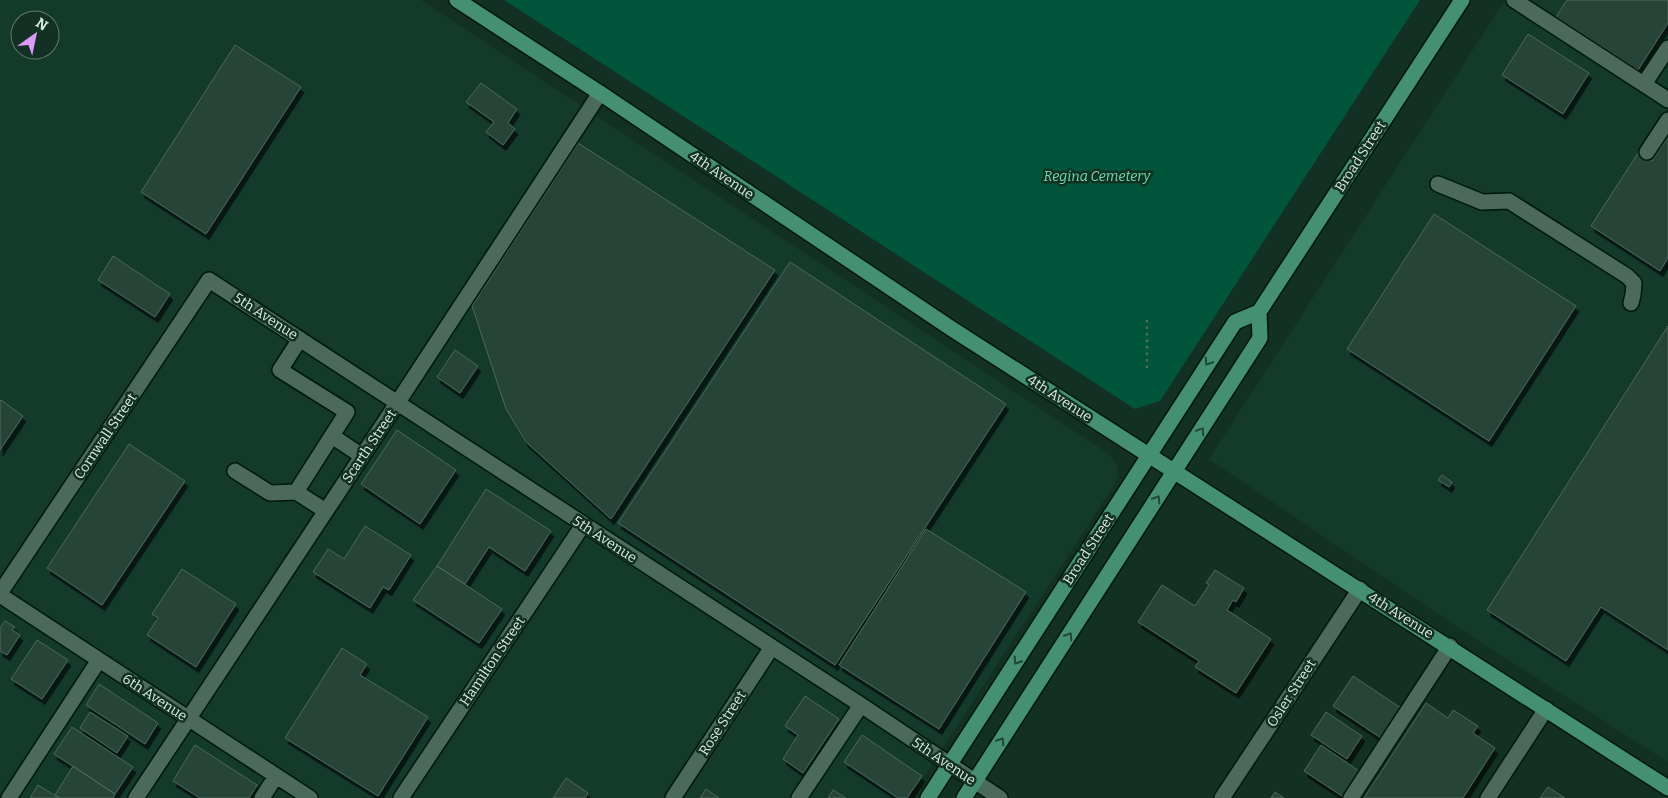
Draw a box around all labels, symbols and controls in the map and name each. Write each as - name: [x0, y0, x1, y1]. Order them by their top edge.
- north arrow: [10, 10, 60, 60]
- text: N: [33, 14, 51, 35]
- street label: Broad Street: [1331, 118, 1390, 195]
- street label: 4th Avenue: [686, 148, 757, 203]
- park label: Regina Cemetery: [1044, 168, 1151, 185]
- street label: 5th Avenue: [230, 289, 301, 343]
- one-way arrow: [1205, 357, 1215, 366]
- street label: 4th Avenue: [1024, 371, 1095, 426]
- street label: Cornwall Street: [70, 390, 140, 483]
- street label: Scarth Street: [339, 406, 400, 486]
- one-way arrow: [1195, 427, 1204, 436]
- one-way arrow: [1151, 495, 1160, 504]
- street label: Broad Street: [1059, 511, 1118, 588]
- street label: 5th Avenue: [569, 512, 640, 566]
- street label: 4th Avenue: [1365, 589, 1437, 642]
- street label: Hamilton Street: [456, 613, 529, 709]
- one-way arrow: [1063, 632, 1072, 641]
- one-way arrow: [1013, 655, 1023, 664]
- street label: Osler Street: [1263, 656, 1320, 730]
- street label: 6th Avenue: [119, 670, 190, 725]
- street label: Rose Street: [695, 688, 750, 759]
- street label: 5th Avenue: [909, 734, 979, 789]
- one-way arrow: [995, 737, 1005, 746]

